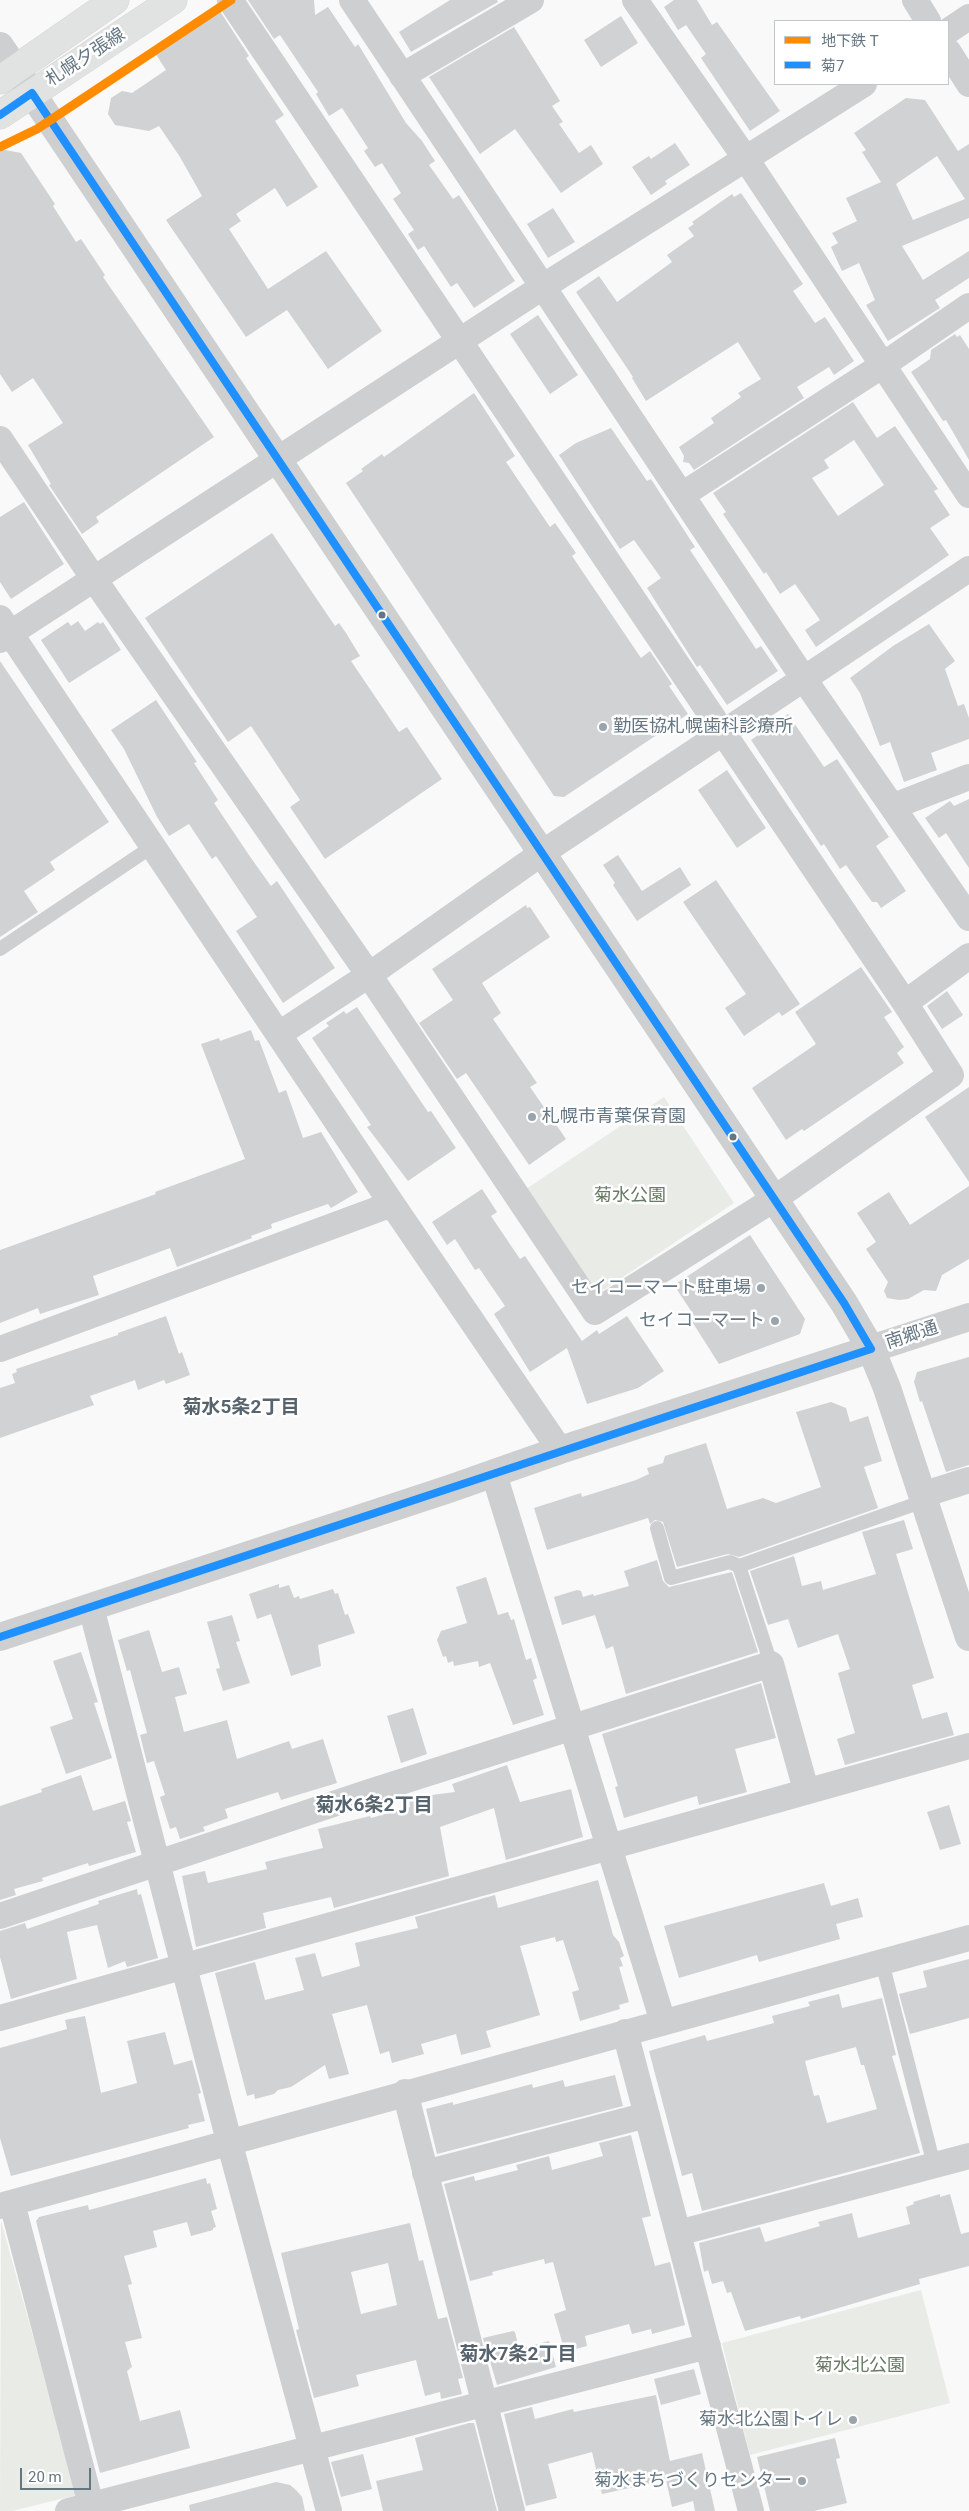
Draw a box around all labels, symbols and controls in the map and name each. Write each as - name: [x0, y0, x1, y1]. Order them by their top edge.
- legend: [774, 20, 949, 85]
- street label: 札幌夕張線: [42, 24, 130, 92]
- text: 地下鉄 T: [821, 32, 879, 50]
- text: 菊7: [821, 57, 844, 75]
- unlabelled marker: [377, 610, 387, 620]
- place label: 勤医協札幌歯科診療所: [613, 716, 793, 738]
- marker: 勤医協札幌歯科診療所: [597, 721, 609, 733]
- place label: 札幌市青葉保育園: [542, 1106, 686, 1128]
- marker: 札幌市青葉保育園: [526, 1111, 538, 1123]
- unlabelled marker: [728, 1132, 738, 1142]
- park label: 菊水公園: [594, 1185, 666, 1207]
- place label: セイコーマート駐車場: [571, 1277, 751, 1299]
- marker: セイコーマート駐車場: [755, 1282, 767, 1294]
- place label: セイコーマート: [639, 1310, 765, 1332]
- marker: セイコーマート: [769, 1315, 781, 1327]
- street label: 南郷通: [883, 1317, 941, 1355]
- district label: 菊水5条2丁目: [183, 1397, 299, 1419]
- district label: 菊水6条2丁目: [316, 1795, 432, 1817]
- district label: 菊水7条2丁目: [460, 2344, 576, 2366]
- park label: 菊水北公園: [815, 2355, 905, 2377]
- place label: 菊水北公園トイレ: [699, 2409, 843, 2431]
- marker: 菊水北公園トイレ: [847, 2414, 859, 2426]
- scale bar: [22, 2458, 94, 2490]
- text: 20 m: [28, 2468, 62, 2486]
- place label: 菊水まちづくりセンター: [594, 2470, 792, 2492]
- marker: 菊水まちづくりセンター: [796, 2475, 808, 2487]

